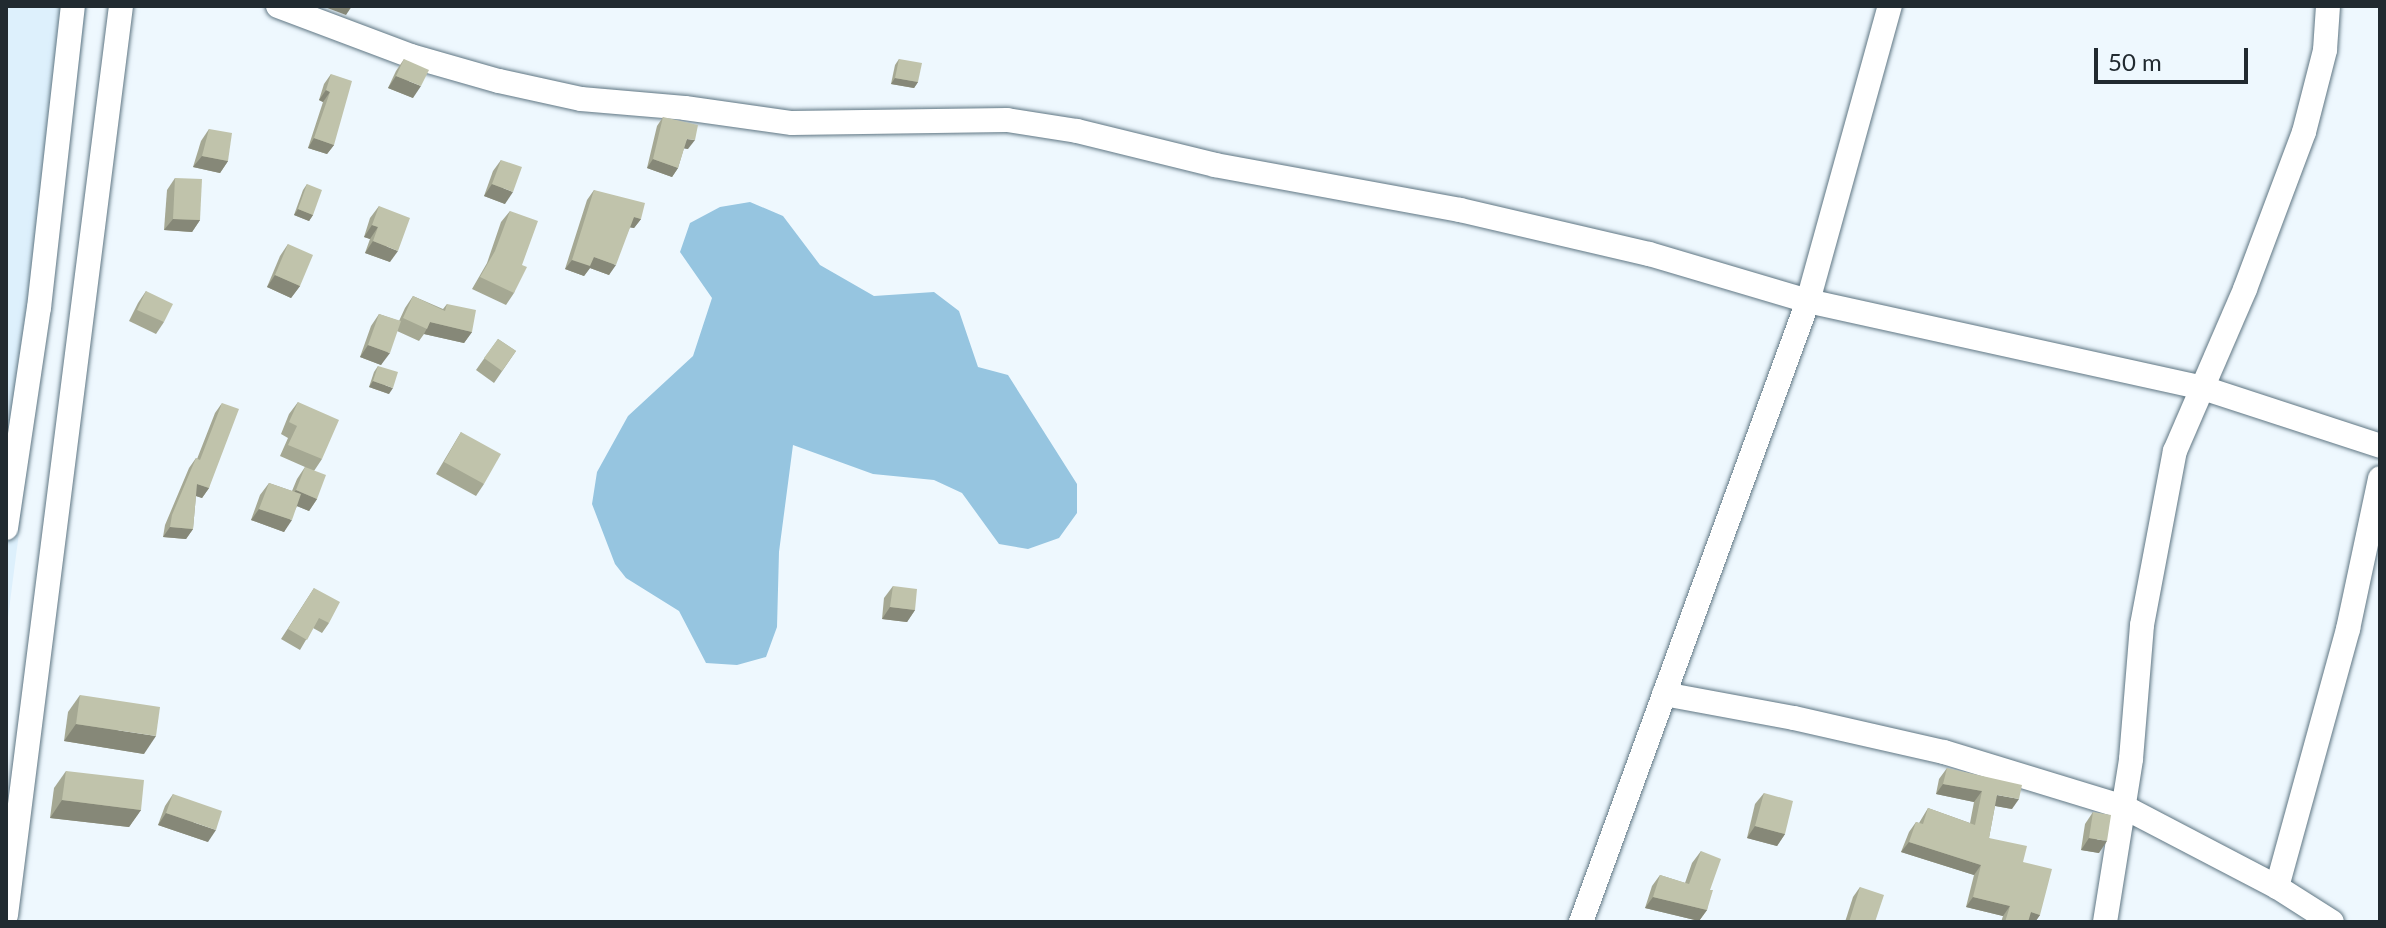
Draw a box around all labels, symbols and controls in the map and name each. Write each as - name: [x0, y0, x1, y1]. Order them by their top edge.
- scale bar: [2098, 32, 2252, 82]
- text: 50 m: [2108, 47, 2162, 76]

